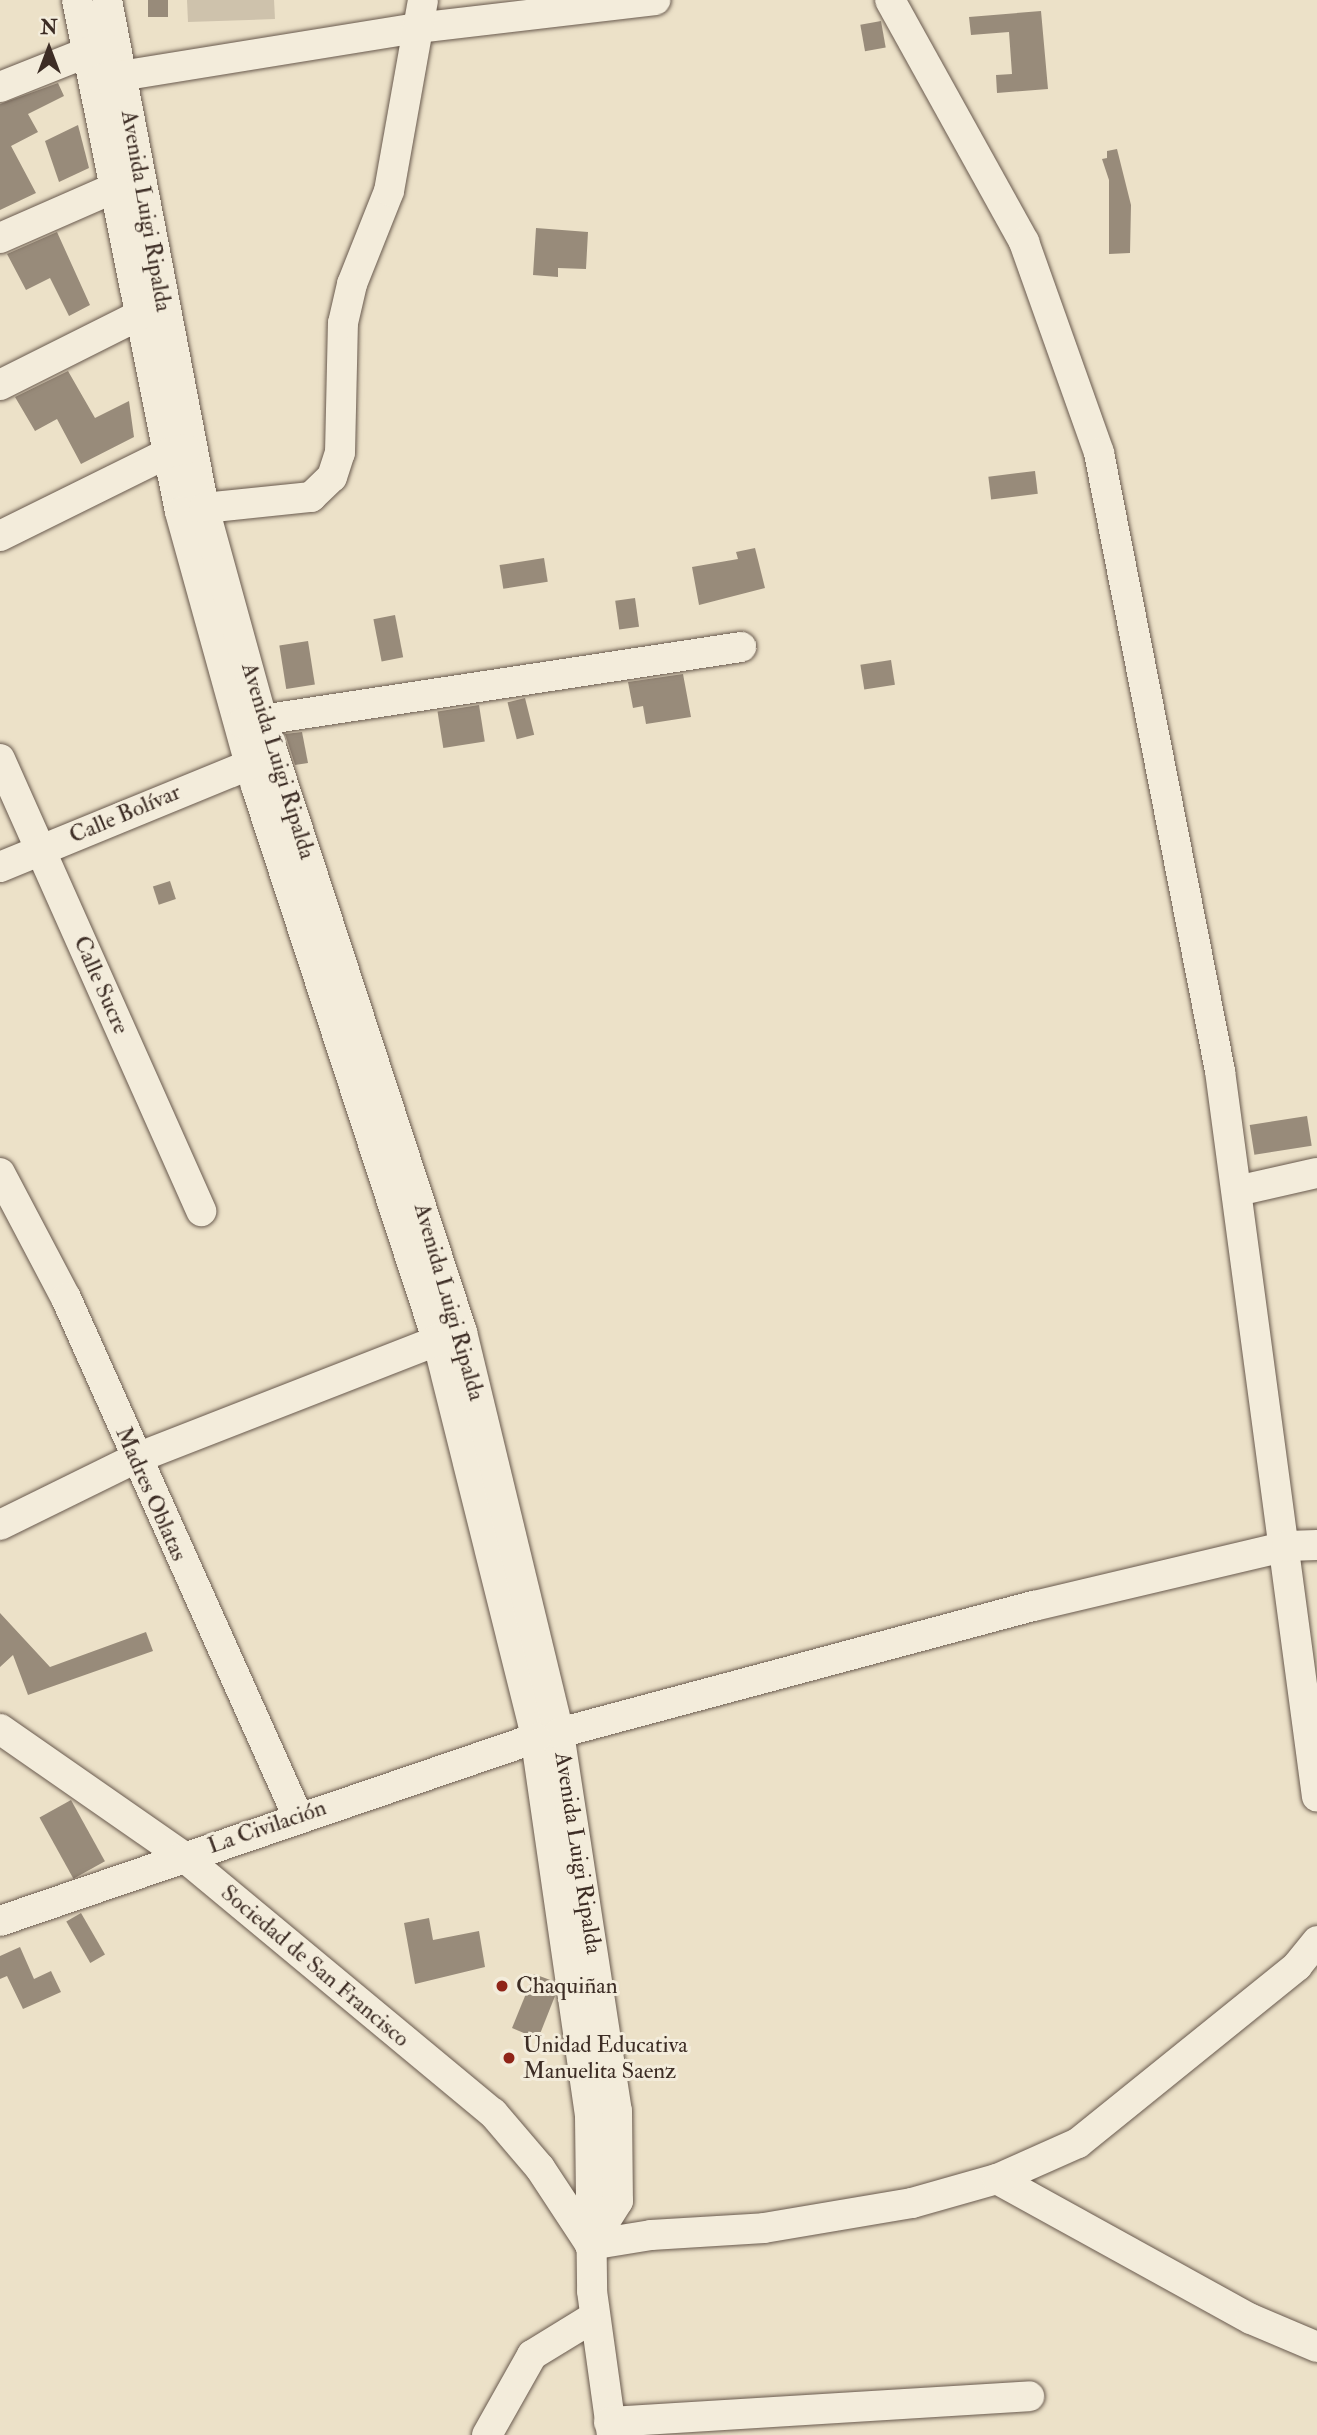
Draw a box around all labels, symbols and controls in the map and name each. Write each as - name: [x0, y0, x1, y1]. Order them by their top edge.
- north arrow: [14, 14, 84, 84]
- text: N: [40, 16, 58, 40]
- street label: Avenida Luigi Ripalda: [115, 108, 177, 314]
- street label: Avenida Luigi Ripalda: [235, 659, 321, 863]
- street label: Calle Bolívar: [65, 778, 185, 850]
- street label: Calle Sucre: [67, 932, 135, 1038]
- street label: Avenida Luigi Ripalda: [408, 1200, 490, 1404]
- street label: Madres Oblatas: [109, 1423, 193, 1565]
- street label: Avenida Luigi Ripalda: [548, 1750, 608, 1956]
- street label: La Civilación: [204, 1794, 330, 1860]
- street label: Sociedad de San Francisco: [215, 1879, 415, 2053]
- place label: Chaquiñan: [516, 1972, 618, 2000]
- marker: Chaquiñan: [494, 1978, 510, 1994]
- place label: Unidad Educativa Manuelita Saenz: [523, 2031, 688, 2085]
- marker: Unidad Educativa Manuelita Saenz: [501, 2050, 517, 2066]

